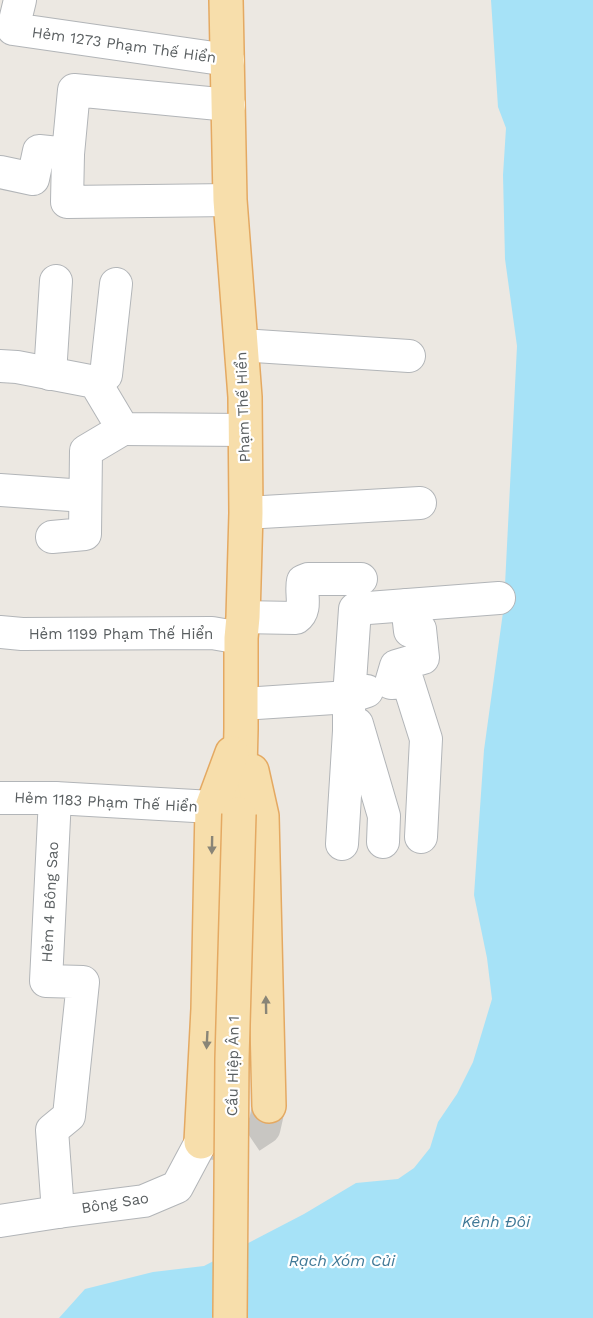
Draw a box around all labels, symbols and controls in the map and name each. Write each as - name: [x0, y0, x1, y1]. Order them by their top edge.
- street label: Hẻm 1273 Phạm Thế Hiển: [31, 23, 217, 67]
- street label: Phạm Thế Hiển: [232, 351, 254, 463]
- street label: Hẻm 1199 Phạm Thế Hiển: [29, 625, 213, 643]
- street label: Hẻm 1183 Phạm Thế Hiển: [14, 788, 198, 816]
- one-way arrow: [207, 836, 216, 855]
- street label: Hẻm 4 Bông Sao: [38, 841, 62, 963]
- one-way arrow: [262, 996, 271, 1015]
- street label: Cầu Hiệp Ân 1: [223, 1016, 243, 1116]
- one-way arrow: [202, 1030, 211, 1049]
- street label: Bông Sao: [80, 1189, 150, 1217]
- water label: Kênh Đôi: [462, 1212, 531, 1231]
- water label: Rạch Xóm Củi: [289, 1251, 396, 1270]

